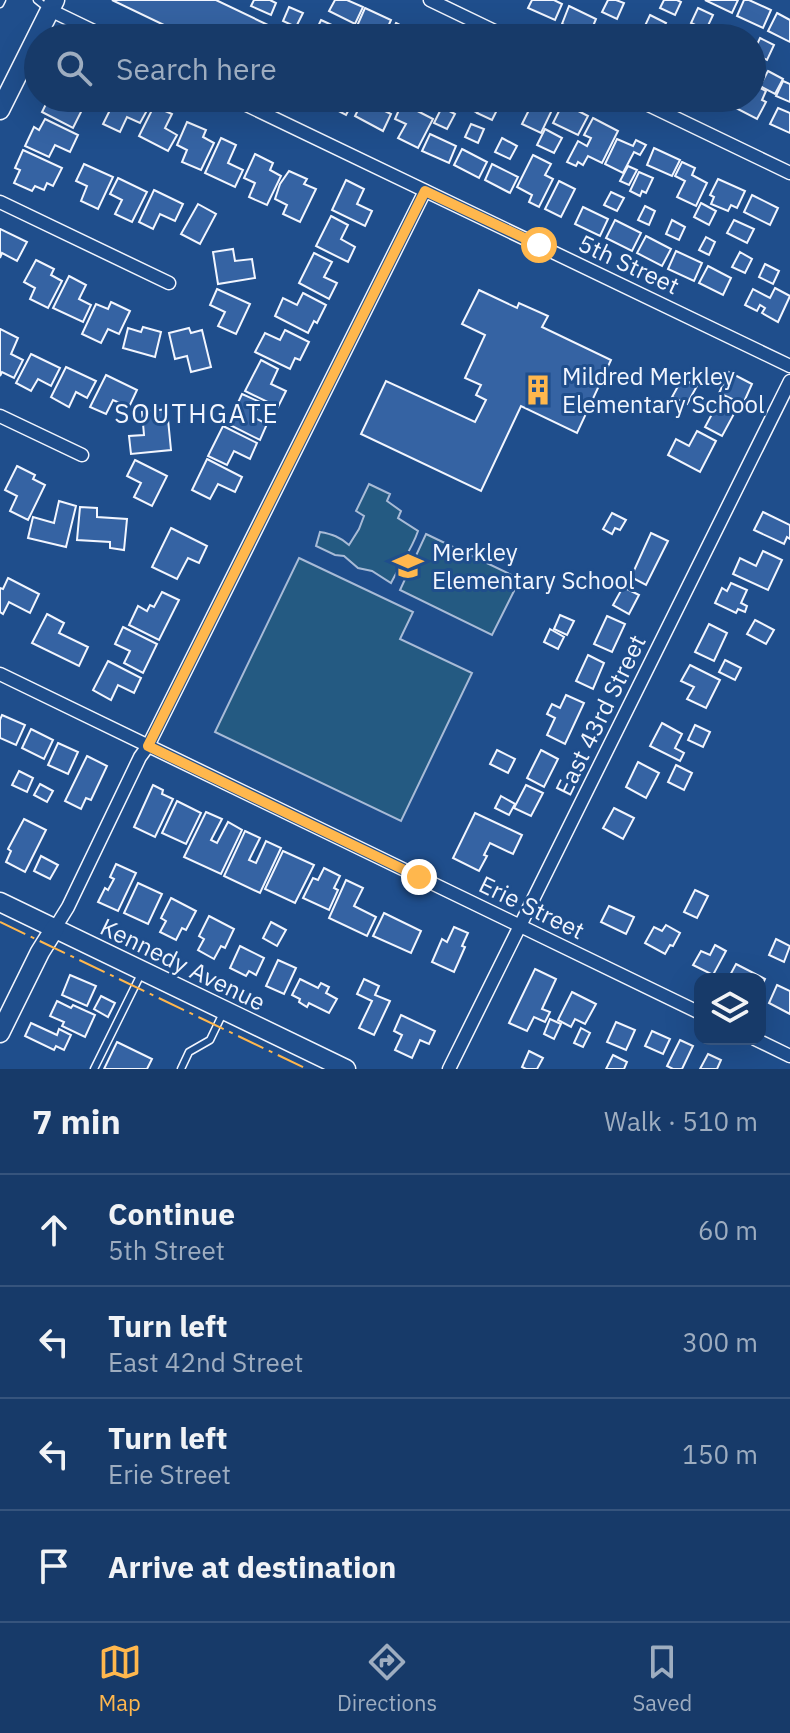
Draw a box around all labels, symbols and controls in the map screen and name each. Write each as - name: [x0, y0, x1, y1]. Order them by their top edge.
- search box: [24, 24, 766, 112]
- icon: search: [52, 46, 96, 90]
- text: Search here: [116, 49, 277, 88]
- route start: [521, 227, 557, 263]
- street label: 5th Street: [573, 227, 685, 301]
- place label: Mildred Merkley Elementary School: [562, 360, 764, 420]
- building icon: Mildred Merkley Elementary School: [521, 373, 555, 407]
- district label: SOUTHGATE: [114, 396, 280, 430]
- place label: Merkley Elementary School: [432, 536, 634, 596]
- school or university icon: Merkley Elementary School: [391, 549, 425, 583]
- street label: East 43rd Street: [547, 629, 653, 801]
- route end: [401, 859, 437, 895]
- street label: Erie Street: [474, 868, 590, 946]
- street label: Kennedy Avenue: [95, 910, 271, 1018]
- map controls: [694, 973, 766, 1045]
- button: layers: [694, 973, 766, 1045]
- text: 7 min: [32, 1099, 121, 1143]
- text: Walk · 510 m: [604, 1104, 758, 1138]
- text: Continue: [108, 1194, 235, 1233]
- icon: ahead: [32, 1208, 76, 1252]
- text: 60 m: [698, 1213, 758, 1247]
- text: 5th Street: [108, 1233, 225, 1267]
- text: Turn left: [108, 1306, 227, 1345]
- icon: left: [32, 1320, 76, 1364]
- text: 300 m: [682, 1325, 758, 1359]
- text: East 42nd Street: [108, 1345, 303, 1379]
- text: Turn left: [108, 1418, 227, 1457]
- icon: left: [32, 1432, 76, 1476]
- text: 150 m: [682, 1437, 758, 1471]
- text: Erie Street: [108, 1457, 231, 1491]
- icon: arrive: [32, 1544, 76, 1588]
- text: Arrive at destination: [108, 1547, 396, 1586]
- tab: Map: [98, 1640, 142, 1717]
- tab: Directions: [337, 1640, 437, 1717]
- tab: Saved: [632, 1640, 692, 1717]

